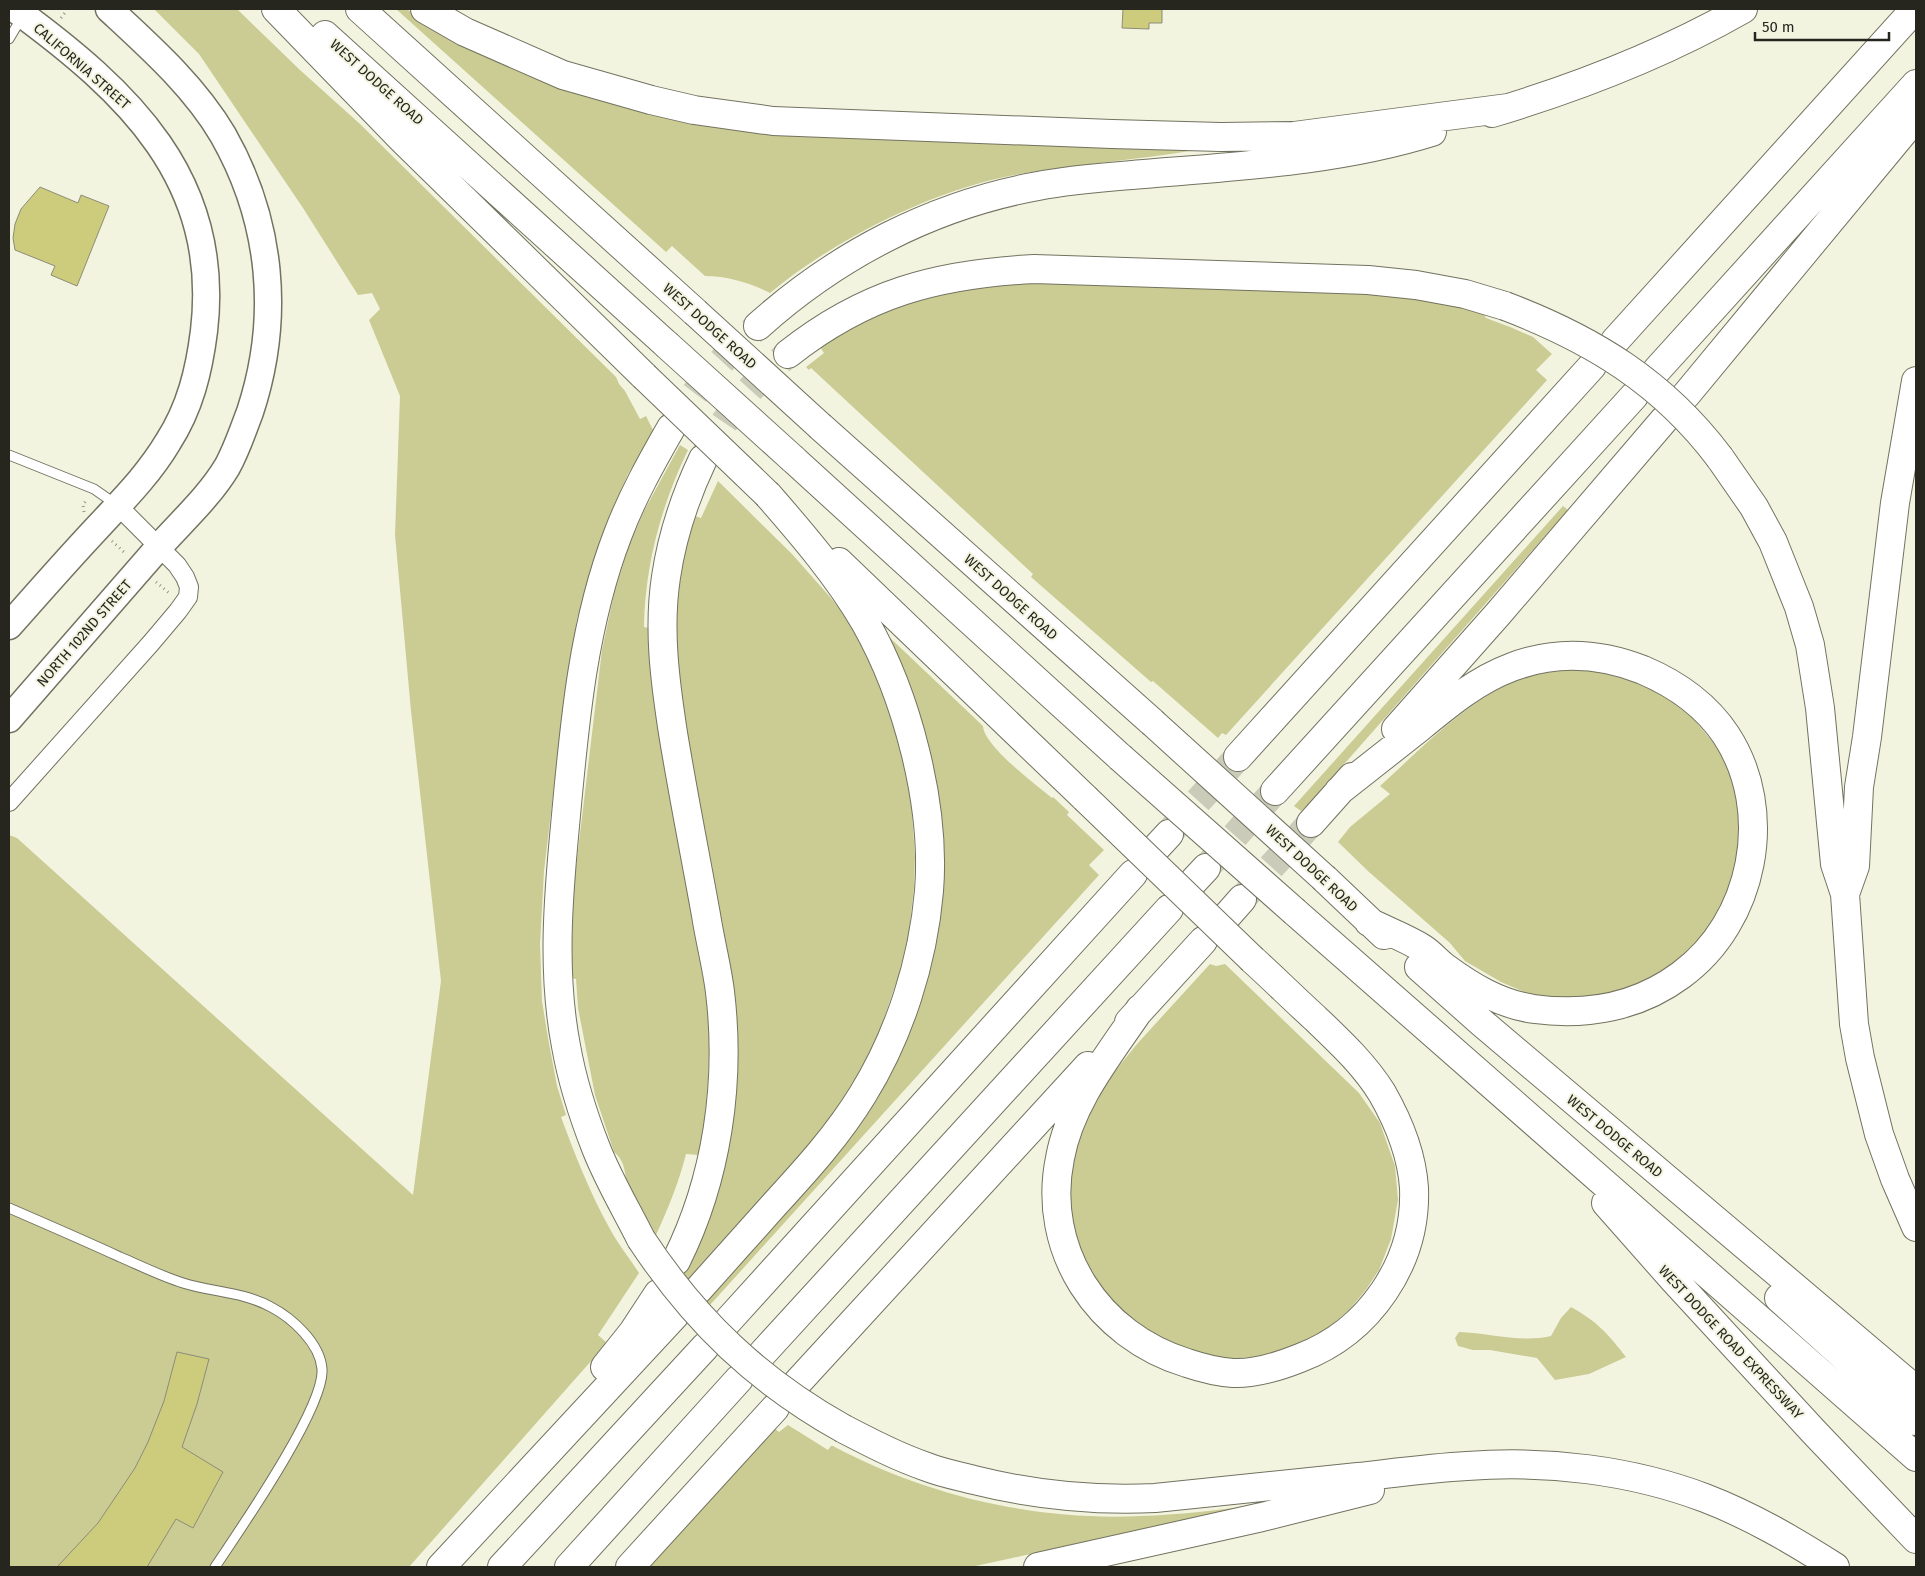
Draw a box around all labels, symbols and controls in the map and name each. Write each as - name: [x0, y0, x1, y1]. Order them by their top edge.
- scale bar: [1755, 10, 1889, 42]
- text: 50 m: [1762, 18, 1795, 36]
- street label: CALIFORNIA STREET: [30, 20, 134, 113]
- street label: WEST DODGE ROAD: [326, 36, 427, 129]
- street label: WEST DODGE ROAD: [659, 280, 760, 373]
- street label: WEST DODGE ROAD: [960, 551, 1061, 644]
- street label: NORTH 102ND STREET: [33, 576, 136, 690]
- street label: WEST DODGE ROAD: [1262, 821, 1361, 915]
- street label: WEST DODGE ROAD: [1563, 1091, 1666, 1181]
- street label: WEST DODGE ROAD EXPRESSWAY: [1655, 1262, 1807, 1423]

